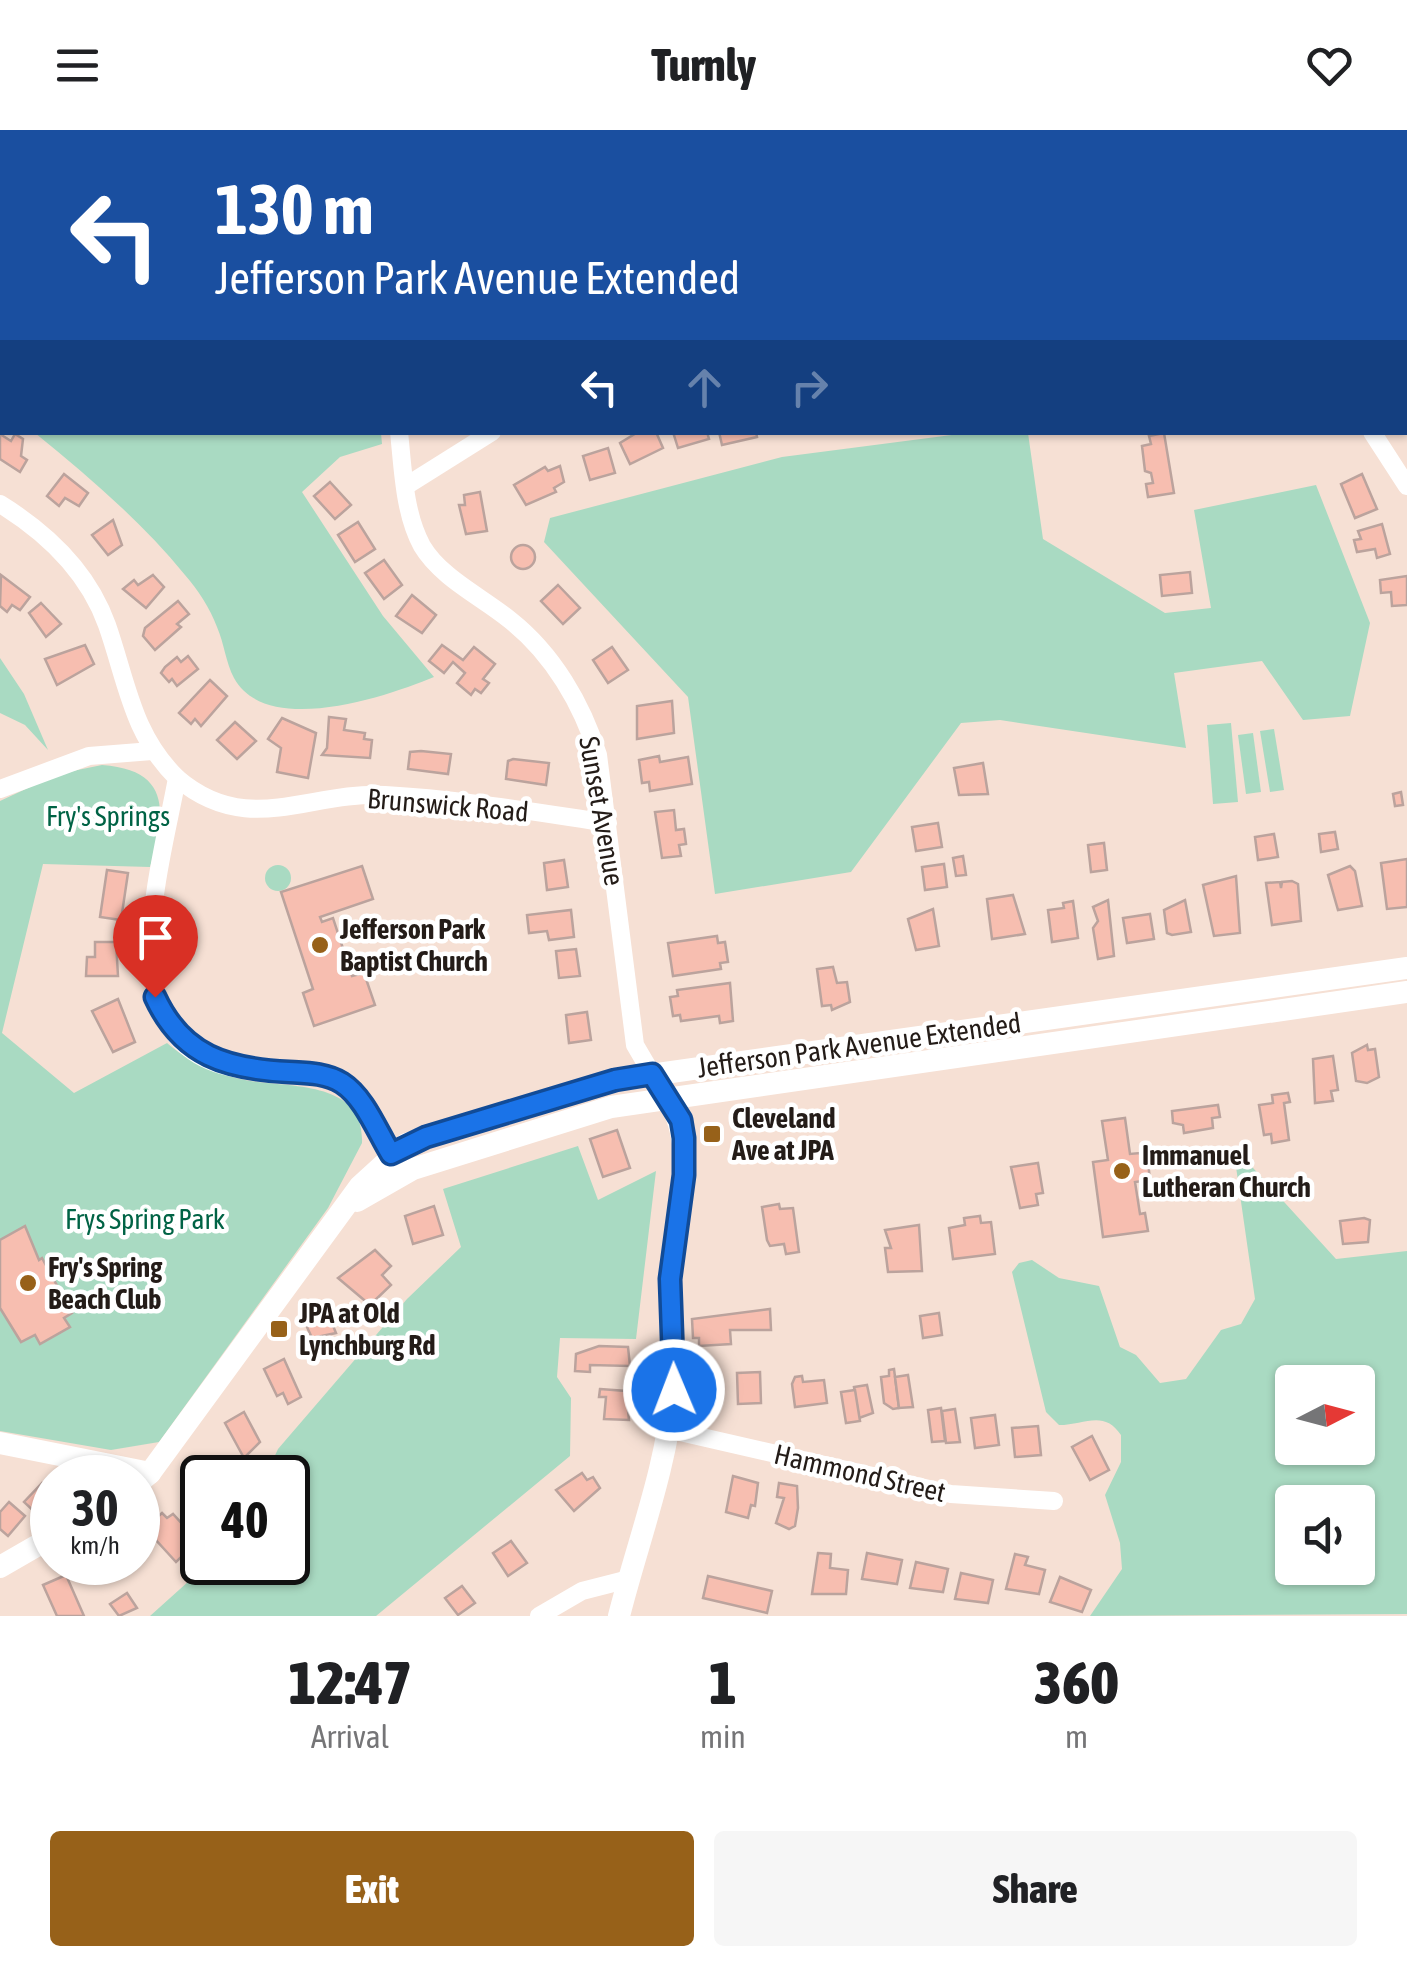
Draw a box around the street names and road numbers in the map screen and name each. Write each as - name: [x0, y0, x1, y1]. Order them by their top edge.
- street label: Sunset Avenue: [573, 734, 631, 888]
- street label: Brunswick Road: [366, 782, 530, 828]
- street label: Jefferson Park Avenue Extended: [695, 1006, 1023, 1084]
- street label: Hammond Street: [771, 1438, 949, 1508]

